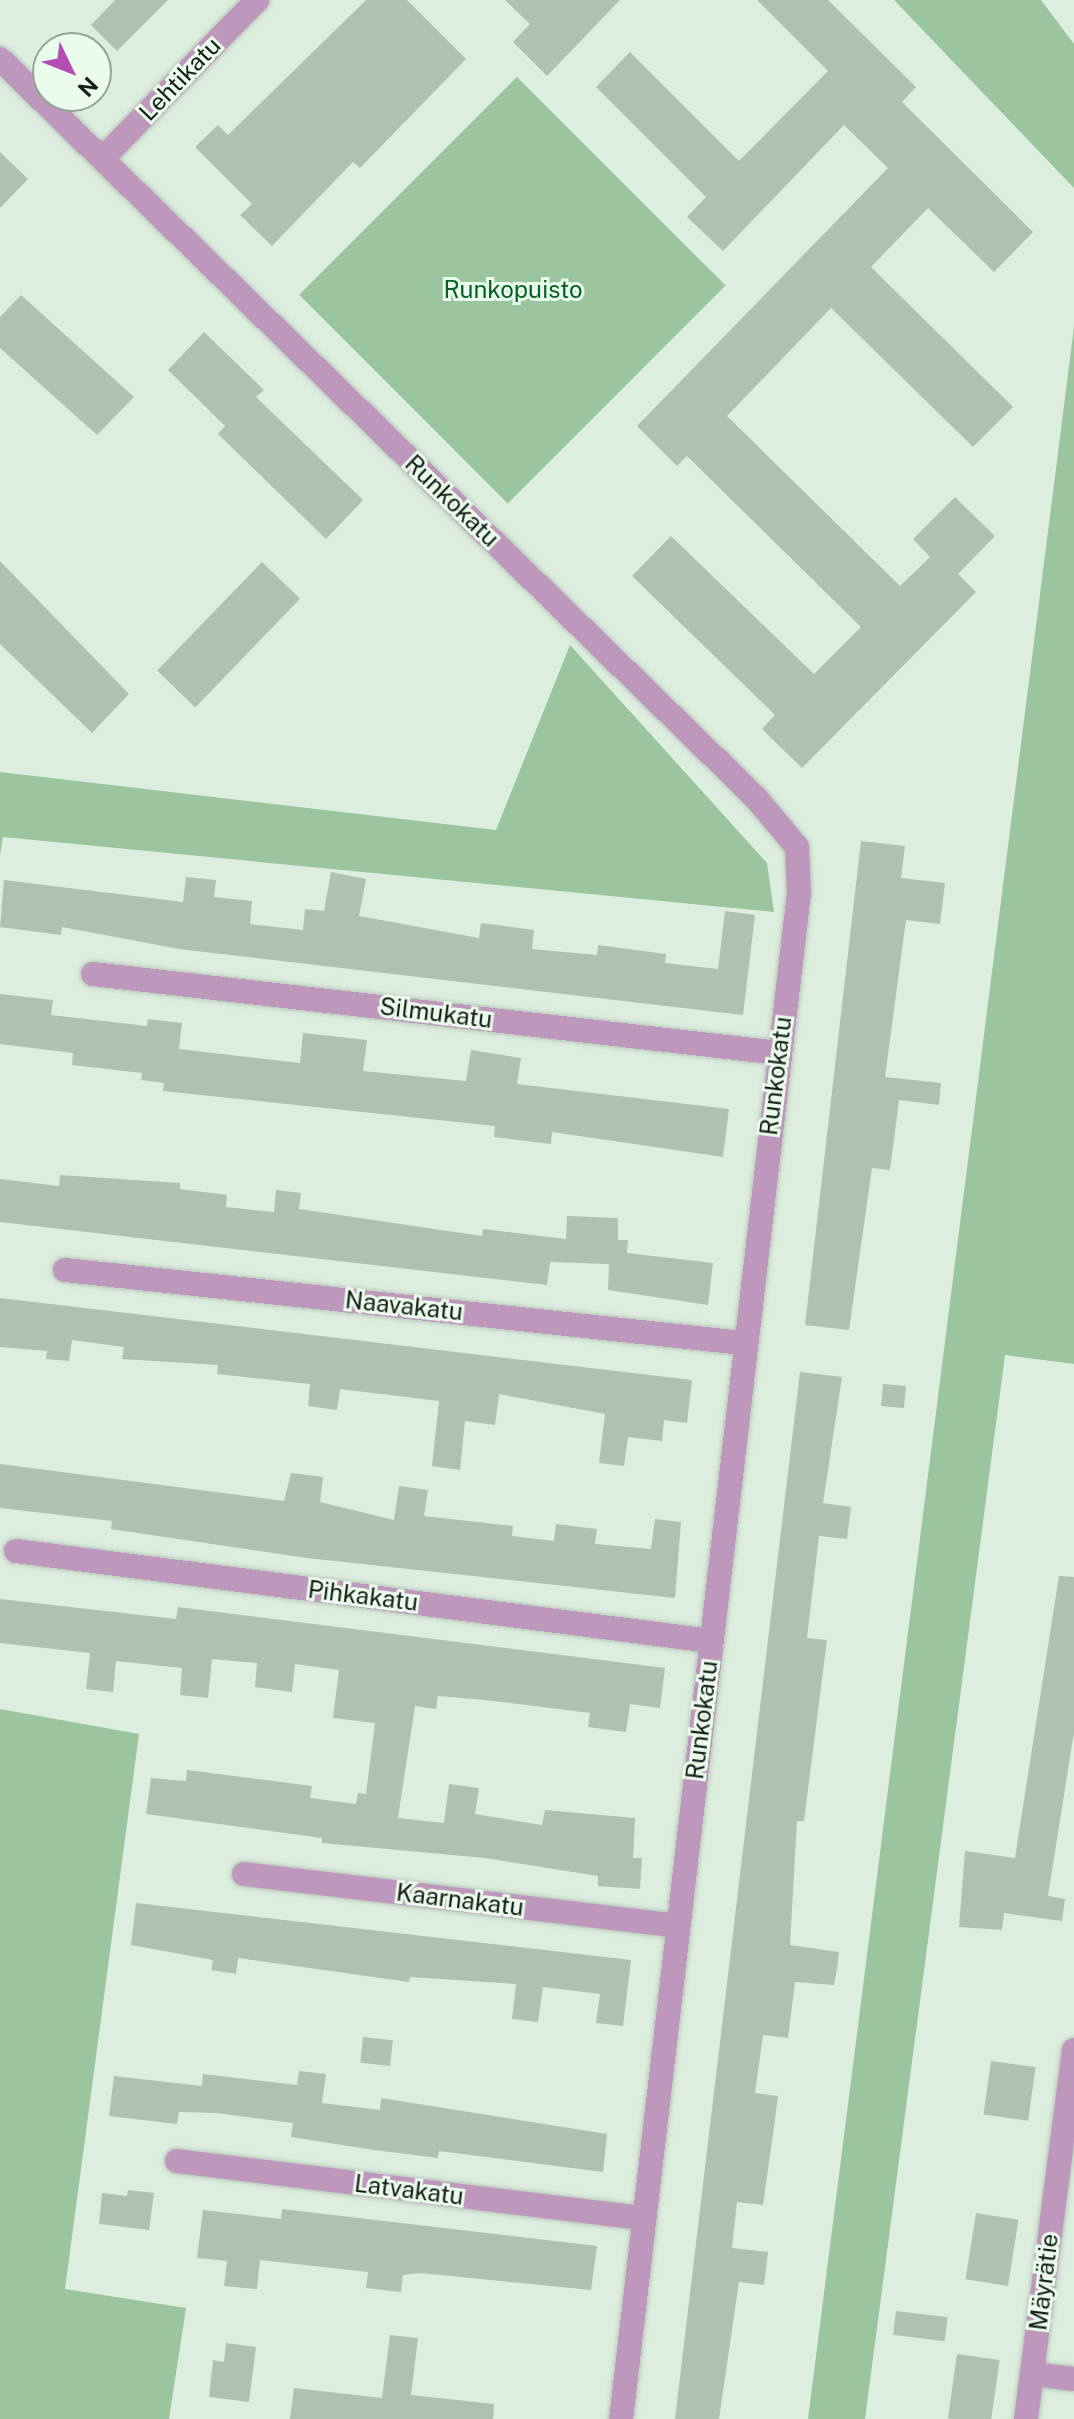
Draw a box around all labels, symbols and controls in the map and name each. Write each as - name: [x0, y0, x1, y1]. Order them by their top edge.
- street label: Lehtikatu: [133, 31, 227, 127]
- north arrow: [32, 32, 112, 112]
- text: N: [73, 72, 103, 102]
- park label: Runkopuisto: [443, 276, 583, 304]
- street label: Runkokatu: [399, 449, 505, 553]
- street label: Silmukatu: [378, 992, 494, 1034]
- street label: Runkokatu: [754, 1015, 798, 1137]
- street label: Naavakatu: [344, 1285, 464, 1327]
- street label: Pihkakatu: [306, 1575, 420, 1617]
- street label: Runkokatu: [680, 1659, 724, 1781]
- street label: Kaarnakatu: [395, 1878, 525, 1922]
- street label: Latvakatu: [353, 2169, 465, 2211]
- street label: Mäyrätie: [1024, 2232, 1064, 2332]

